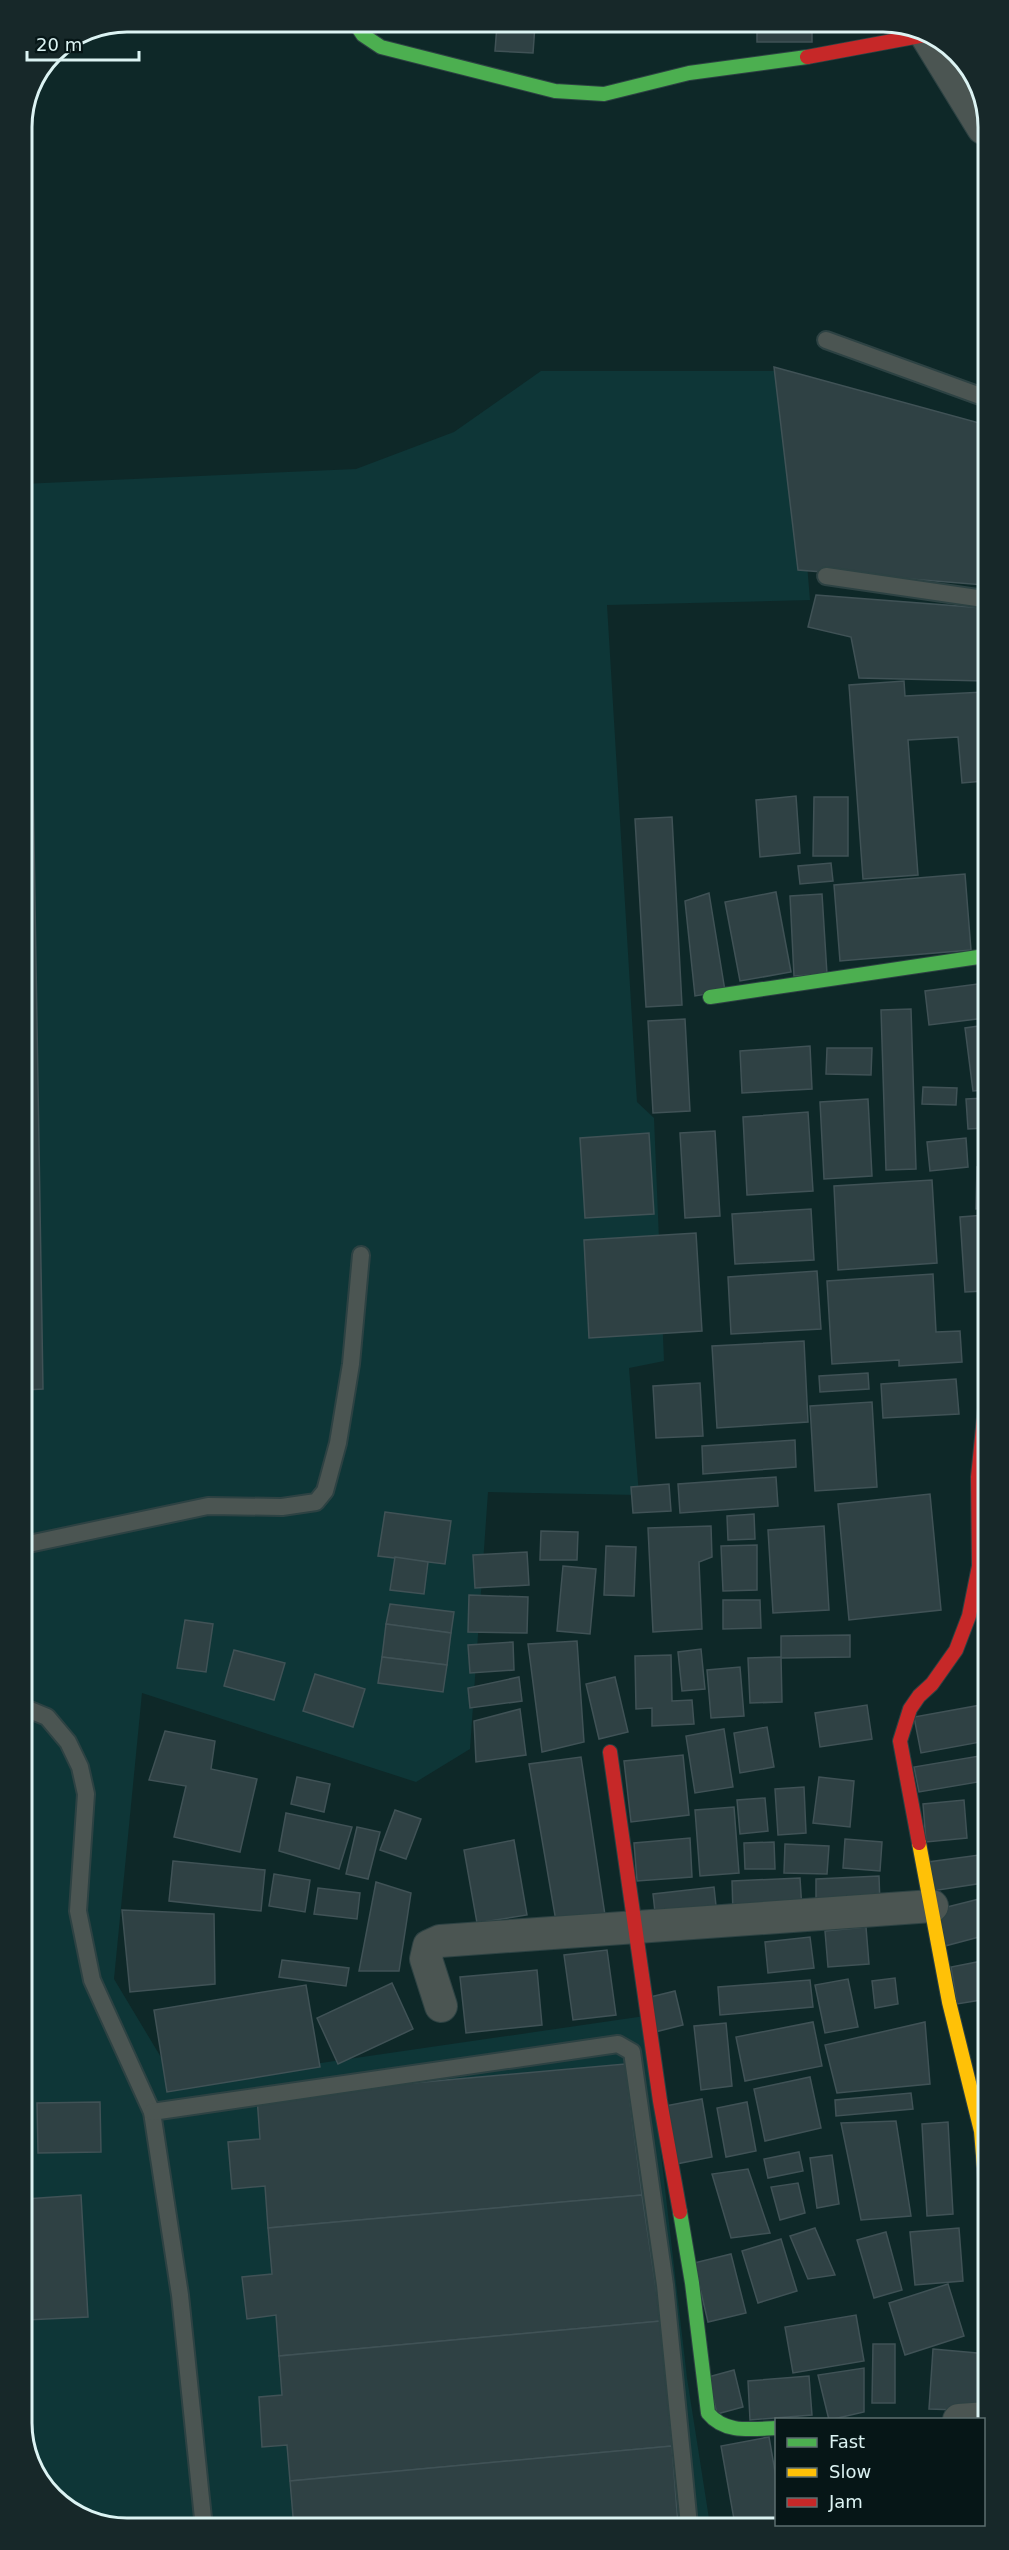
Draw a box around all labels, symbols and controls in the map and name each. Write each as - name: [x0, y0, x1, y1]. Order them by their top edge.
- scale bar: [27, 24, 140, 62]
- text: 20 m: [36, 34, 82, 55]
- legend: [775, 2418, 985, 2526]
- text: Fast: [829, 2431, 865, 2452]
- text: Slow: [829, 2461, 871, 2482]
- text: Jam: [828, 2491, 863, 2512]

